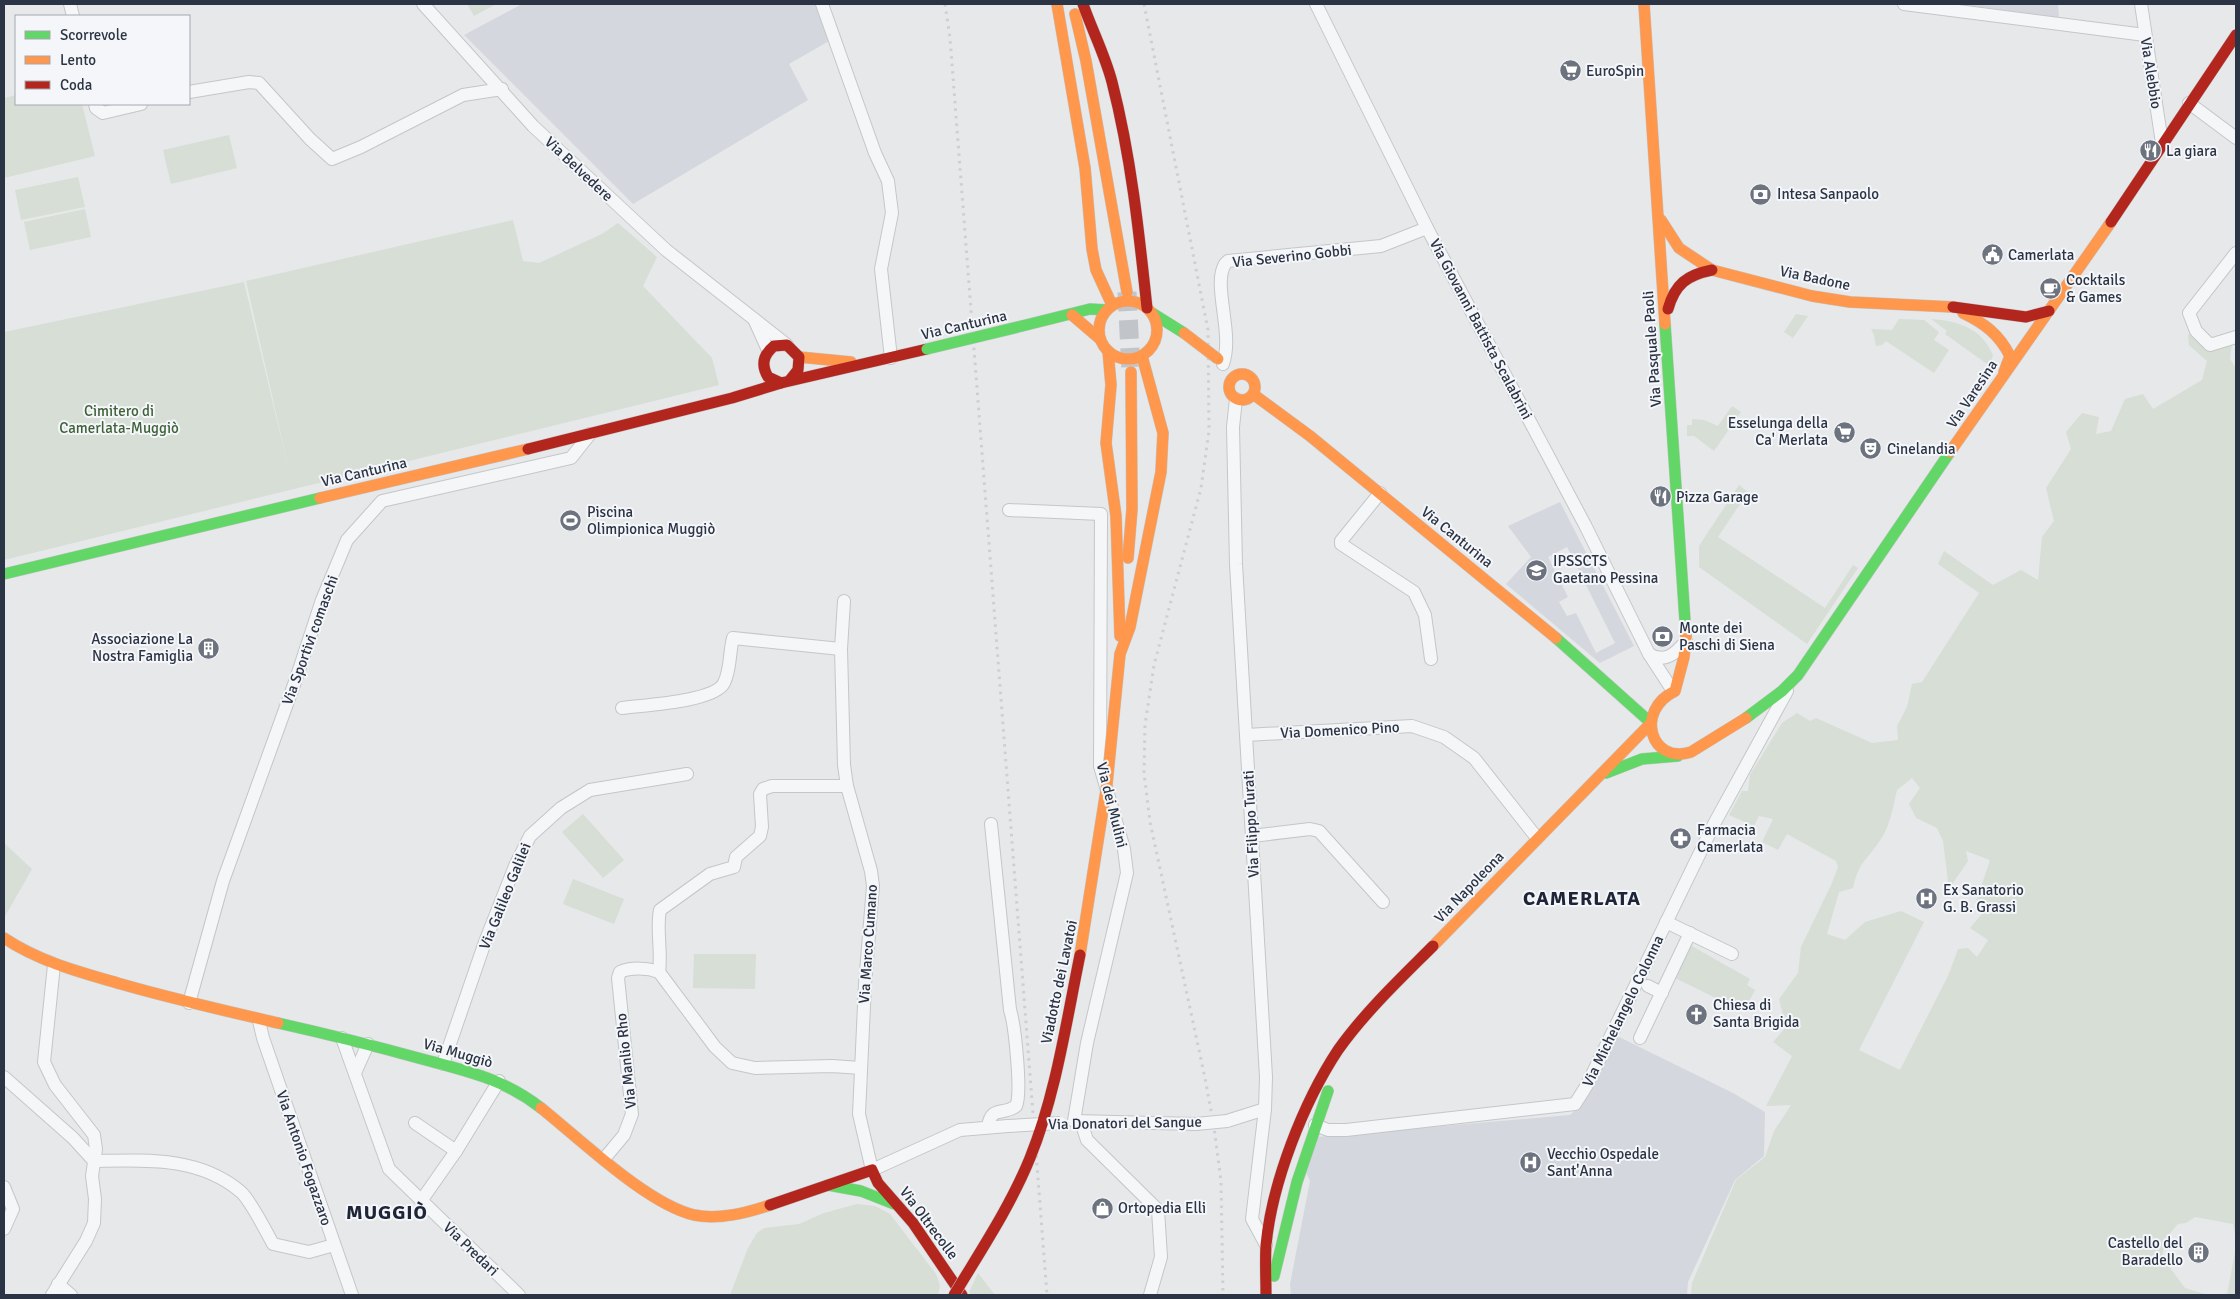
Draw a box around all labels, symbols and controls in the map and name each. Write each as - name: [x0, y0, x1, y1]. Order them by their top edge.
- legend: [15, 15, 190, 105]
- text: Scorrevole: [60, 26, 127, 44]
- street label: Via Alebbio: [2136, 36, 2166, 110]
- text: Lento: [60, 51, 96, 69]
- supermarket icon: EuroSpin: [1558, 59, 1582, 83]
- place label: EuroSpin: [1586, 62, 1644, 80]
- text: Coda: [60, 76, 92, 94]
- street label: Via Belvedere: [541, 133, 617, 205]
- restaurant icon: La giara: [2138, 139, 2162, 163]
- place label: La giara: [2166, 142, 2217, 160]
- bank icon: Intesa Sanpaolo: [1749, 182, 1773, 206]
- place label: Intesa Sanpaolo: [1777, 185, 1879, 203]
- street label: Via Giovanni Battista Scalabrini: [1426, 236, 1536, 422]
- street label: Via Severino Gobbi: [1231, 241, 1353, 271]
- public building icon: Camerlata: [1980, 243, 2004, 267]
- place label: Camerlata: [2008, 246, 2074, 264]
- street label: Via Badone: [1778, 262, 1852, 294]
- place label: Cocktails & Games: [2066, 271, 2126, 306]
- cafe icon: Cocktails & Games: [2038, 277, 2062, 301]
- street label: Via Pasquale Paoli: [1639, 290, 1665, 408]
- street label: Via Canturina: [919, 306, 1009, 344]
- street label: Via Varesina: [1943, 356, 2001, 432]
- park label: Cimitero di Camerlata-Muggiò: [59, 402, 179, 437]
- place label: Esselunga della Ca' Merlata: [1728, 414, 1828, 449]
- supermarket icon: Esselunga della Ca' Merlata: [1832, 420, 1856, 444]
- theatre icon: Cinelandia: [1859, 437, 1883, 461]
- place label: Cinelandia: [1887, 440, 1956, 458]
- street label: Via Canturina: [319, 453, 409, 491]
- restaurant icon: Pizza Garage: [1648, 485, 1672, 509]
- place label: Pizza Garage: [1676, 488, 1759, 506]
- street label: Via Canturina: [1417, 502, 1497, 572]
- place label: Piscina Olimpionica Muggiò: [587, 503, 715, 538]
- sports icon: Piscina Olimpionica Muggiò: [559, 509, 583, 533]
- place label: IPSSCTS Gaetano Pessina: [1553, 552, 1658, 587]
- school or university icon: IPSSCTS Gaetano Pessina: [1525, 558, 1549, 582]
- street label: Via Sportivi comaschi: [278, 573, 342, 707]
- place label: Monte dei Paschi di Siena: [1679, 619, 1775, 654]
- bank icon: Monte dei Paschi di Siena: [1651, 625, 1675, 649]
- place label: Associazione La Nostra Famiglia: [91, 630, 193, 665]
- building icon: Associazione La Nostra Famiglia: [197, 636, 221, 660]
- street label: Via Domenico Pino: [1280, 718, 1400, 742]
- street label: Via dei Mulini: [1093, 760, 1131, 850]
- street label: Via Filippo Turati: [1239, 770, 1263, 878]
- place label: Farmacia Camerlata: [1697, 821, 1763, 856]
- pharmacy icon: Farmacia Camerlata: [1669, 827, 1693, 851]
- street label: Via Galileo Galilei: [475, 840, 535, 952]
- street label: Via Napoleona: [1430, 847, 1508, 927]
- place label: Ex Sanatorio G. B. Grassi: [1943, 881, 2024, 916]
- street label: Via Marco Cumano: [855, 884, 881, 1004]
- district label: CAMERLATA: [1523, 886, 1641, 911]
- hospital icon: Ex Sanatorio G. B. Grassi: [1915, 887, 1939, 911]
- street label: Viadotto dei Lavatoi: [1037, 918, 1081, 1046]
- street label: Via Michelangelo Colonna: [1578, 932, 1668, 1090]
- place label: Chiesa di Santa Brigida: [1713, 996, 1799, 1031]
- church icon: Chiesa di Santa Brigida: [1685, 1002, 1709, 1026]
- street label: Via Manlio Rho: [612, 1012, 640, 1110]
- street label: Via Muggiò: [421, 1034, 495, 1072]
- street label: Via Antonio Fogazzaro: [272, 1088, 336, 1228]
- street label: Via Donatori del Sangue: [1048, 1113, 1202, 1133]
- place label: Vecchio Ospedale Sant'Anna: [1547, 1145, 1659, 1180]
- hospital icon: Vecchio Ospedale Sant'Anna: [1519, 1151, 1543, 1175]
- street label: Via Oltrecolle: [896, 1183, 962, 1263]
- shop icon: Ortopedia Elli: [1090, 1196, 1114, 1220]
- place label: Ortopedia Elli: [1118, 1199, 1206, 1217]
- district label: MUGGIÒ: [346, 1200, 428, 1225]
- street label: Via Predari: [440, 1218, 502, 1280]
- place label: Castello del Baradello: [2108, 1234, 2183, 1269]
- building icon: Castello del Baradello: [2187, 1240, 2211, 1264]

